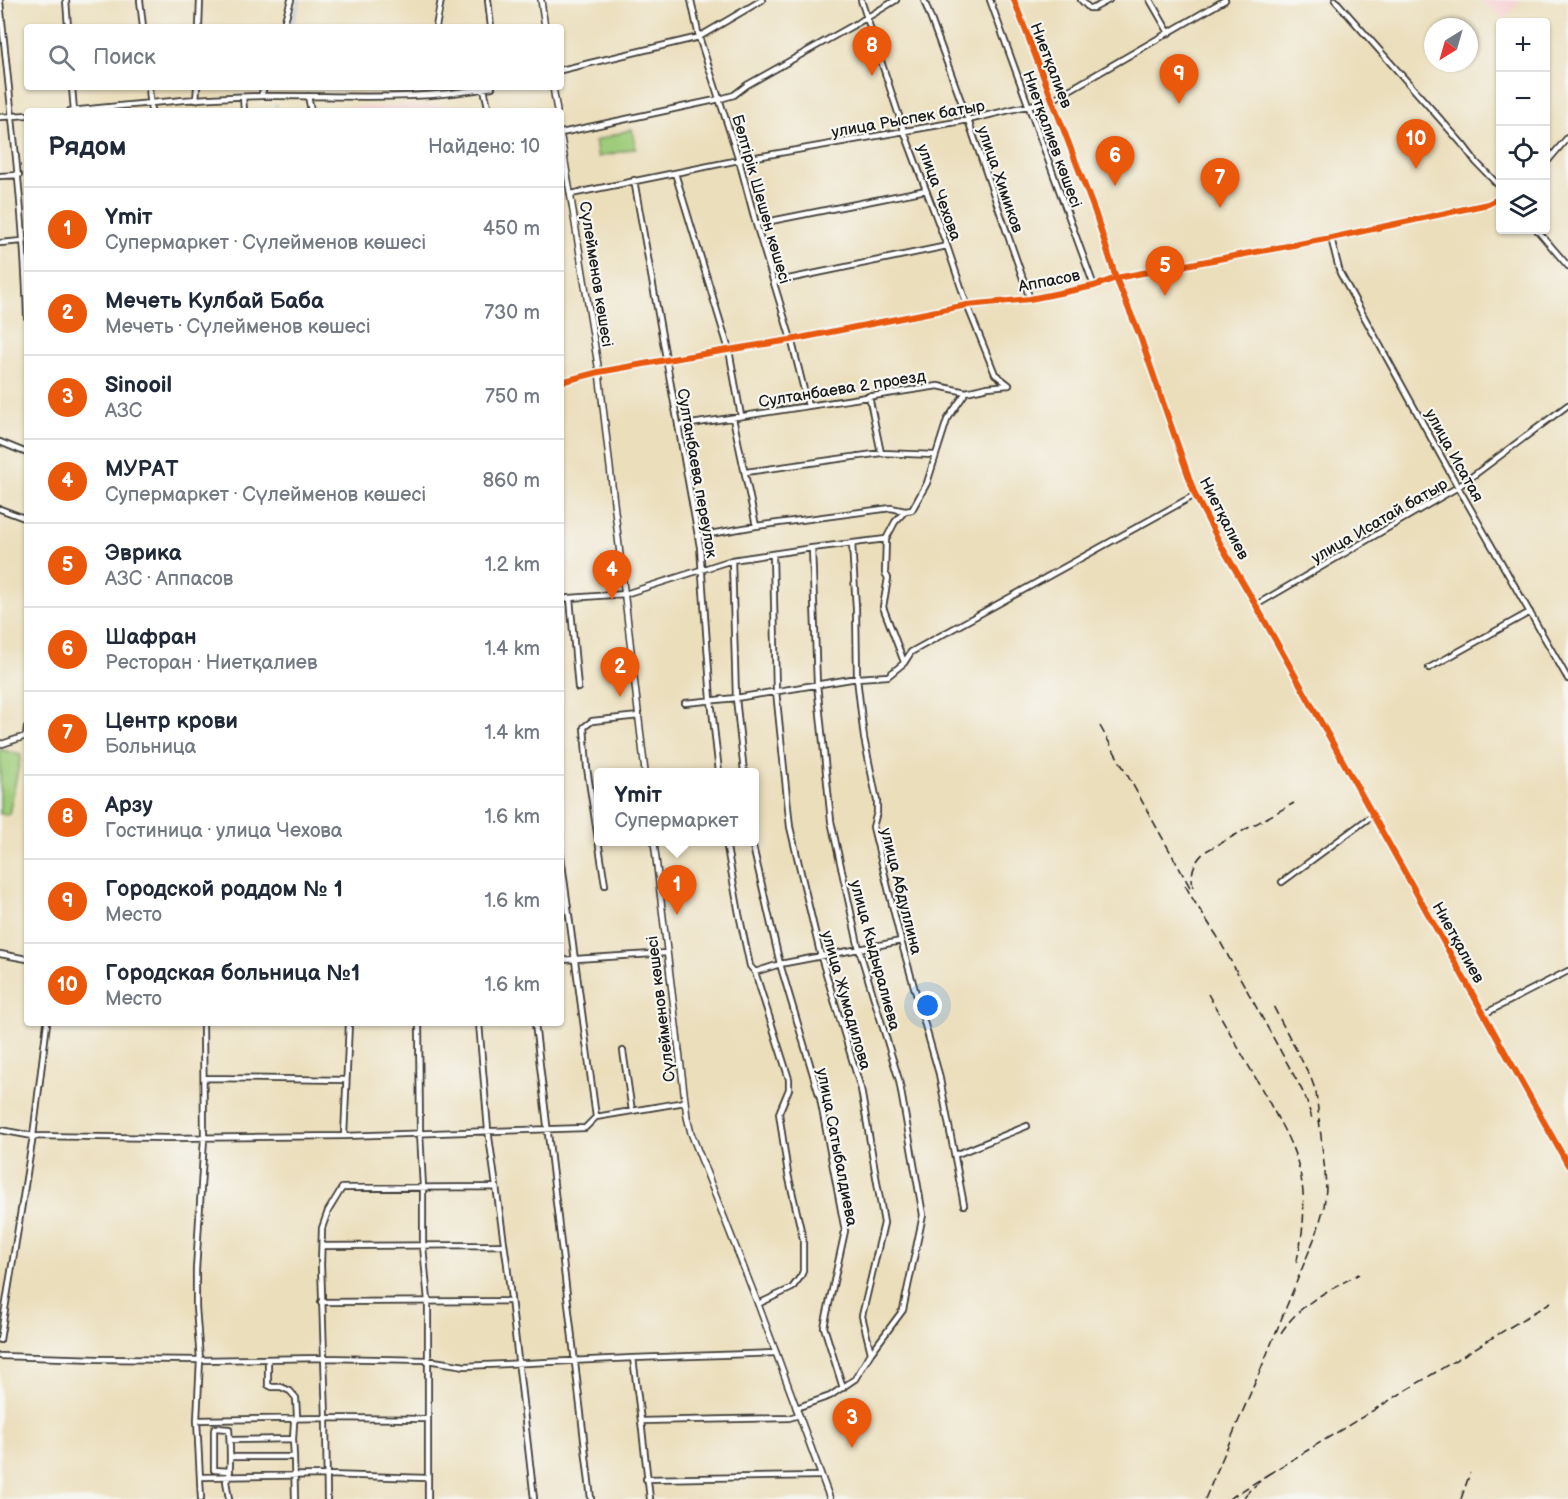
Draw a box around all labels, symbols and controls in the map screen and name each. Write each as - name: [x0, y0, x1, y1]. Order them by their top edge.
- north arrow: [1424, 18, 1478, 72]
- map controls: [1496, 18, 1550, 234]
- button: +: [1496, 18, 1550, 72]
- street label: Ниетқалиев: [1026, 20, 1076, 111]
- search box: [24, 24, 564, 90]
- pin: 8: [852, 26, 892, 76]
- icon: search: [45, 41, 78, 74]
- text: Поиск: [93, 44, 156, 71]
- pin: 9: [1160, 54, 1198, 104]
- street label: Ниетқалиев көшесі: [1018, 69, 1085, 210]
- button: −: [1496, 72, 1550, 126]
- street label: улица Рыспек батыр: [830, 97, 986, 142]
- street label: Бөлтірік Шешен көшесі: [727, 113, 794, 286]
- pin: 10: [1396, 120, 1436, 169]
- street label: улица Химиков: [972, 124, 1027, 236]
- button: locate: [1496, 126, 1550, 180]
- text: Рядом: [48, 132, 126, 163]
- text: Найдено: 10: [428, 135, 540, 159]
- pin: 6: [1096, 136, 1134, 186]
- street label: улица Чехова: [912, 142, 965, 244]
- pin: 7: [1200, 158, 1240, 208]
- button: layers: [1496, 180, 1550, 234]
- street label: Сүлейменов көшесі: [575, 200, 616, 348]
- text: Ymiт: [105, 204, 153, 231]
- text: 1: [63, 217, 72, 241]
- text: 450 m: [483, 217, 540, 241]
- text: Супермаркет · Сүлейменов көшесі: [105, 231, 426, 255]
- pin: 5: [1146, 246, 1184, 296]
- street label: Аппасов: [1016, 266, 1082, 297]
- text: Мечеть Кулбай Баба: [105, 288, 324, 315]
- text: 2: [62, 301, 73, 325]
- text: 730 m: [484, 301, 540, 325]
- text: Мечеть · Сүлейменов көшесі: [105, 315, 371, 339]
- street label: Султанбаева 2 проезд: [757, 367, 927, 412]
- text: Sinooil: [105, 372, 172, 399]
- text: 3: [62, 385, 73, 409]
- text: 750 m: [485, 385, 540, 409]
- street label: Султанбаева переулок: [672, 387, 721, 560]
- text: АЗС: [105, 399, 142, 423]
- street label: улица Исатая: [1420, 406, 1487, 506]
- text: МУРАТ: [105, 456, 178, 483]
- text: 4: [62, 469, 73, 493]
- text: 860 m: [482, 469, 540, 493]
- street label: Ниетқалиев: [1195, 474, 1253, 563]
- street label: улица Исатай батыр: [1308, 475, 1451, 568]
- text: Супермаркет · Сүлейменов көшесі: [105, 483, 426, 507]
- text: Эврика: [105, 540, 182, 567]
- pin: 4: [592, 550, 632, 600]
- text: 5: [62, 553, 73, 577]
- text: 1.2 km: [485, 553, 540, 577]
- text: АЗС · Аппасов: [105, 567, 233, 591]
- text: Шафран: [105, 624, 197, 651]
- text: 6: [61, 637, 74, 661]
- text: 1.4 km: [484, 637, 540, 661]
- pin: 2: [600, 648, 640, 697]
- text: Ресторан · Ниетқалиев: [105, 651, 317, 675]
- text: Центр крови: [105, 708, 238, 735]
- text: 7: [62, 721, 73, 745]
- text: 1.4 km: [484, 721, 540, 745]
- text: Больница: [105, 735, 196, 759]
- popup: [594, 768, 759, 846]
- text: Ymiт: [614, 782, 662, 809]
- text: Арзу: [105, 792, 153, 819]
- text: 8: [61, 805, 74, 829]
- text: 1.6 km: [484, 805, 540, 829]
- text: Супермаркет: [614, 809, 739, 833]
- text: Гостиница · улица Чехова: [105, 819, 343, 843]
- street label: улица Абдуллина: [876, 826, 926, 957]
- pin: 1: [658, 866, 696, 915]
- text: Городской роддом № 1: [105, 876, 343, 903]
- street label: улица Кыдыралиева: [845, 878, 904, 1033]
- text: 9: [62, 889, 73, 913]
- text: 1.6 km: [484, 889, 540, 913]
- street label: Ниетқалиев: [1428, 899, 1488, 987]
- text: Место: [105, 903, 162, 927]
- street label: улица Жумадилова: [817, 929, 875, 1073]
- street label: Сүлейменов көшесі: [643, 935, 680, 1083]
- text: Городская больница №1: [105, 960, 360, 987]
- text: 10: [57, 973, 78, 997]
- text: 1.6 km: [484, 973, 540, 997]
- text: Место: [105, 987, 162, 1011]
- your location: [913, 991, 942, 1020]
- street label: улица Сатыбалдиева: [812, 1067, 861, 1228]
- pin: 3: [832, 1398, 872, 1448]

